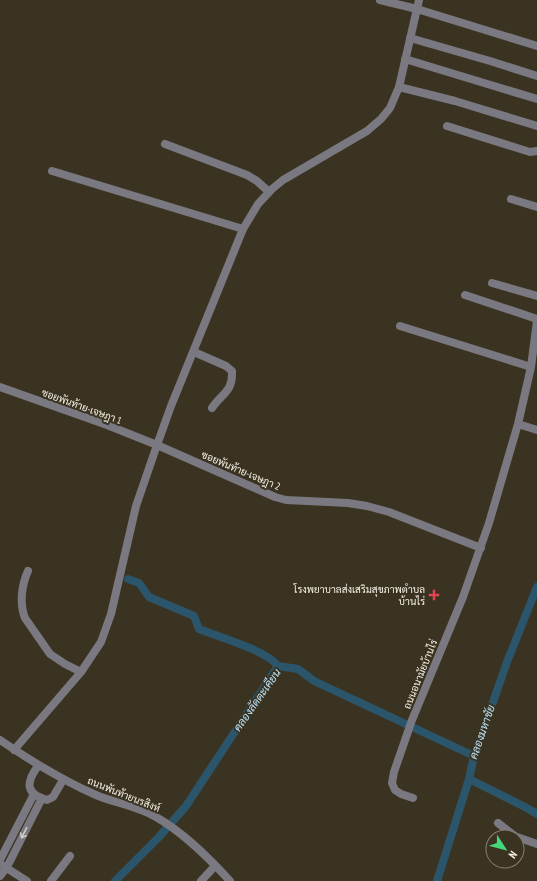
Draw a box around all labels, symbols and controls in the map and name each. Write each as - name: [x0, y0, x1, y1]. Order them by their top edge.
- street label: ซอยพันท้าย-เจษฎา 1: [40, 386, 124, 428]
- street label: ซอยพันท้าย-เจษฎา 2: [199, 448, 282, 494]
- place label: โรงพยาบาลส่งเสริมสุขภาพตำบล บ้านไร่: [293, 583, 425, 608]
- marker: โรงพยาบาลส่งเสริมสุขภาพตำบล บ้านไร่: [428, 589, 440, 601]
- street label: ถนนอนามัยบ้านไร่: [401, 637, 440, 711]
- water label: คลองลัดตะเคียน: [229, 665, 284, 734]
- water label: คลองมหาชัย: [466, 702, 498, 761]
- street label: ถนนพันท้ายนรสิงห์: [86, 773, 162, 815]
- one-way arrow: [20, 827, 27, 839]
- north arrow: [485, 829, 525, 869]
- text: N: [506, 848, 521, 861]

